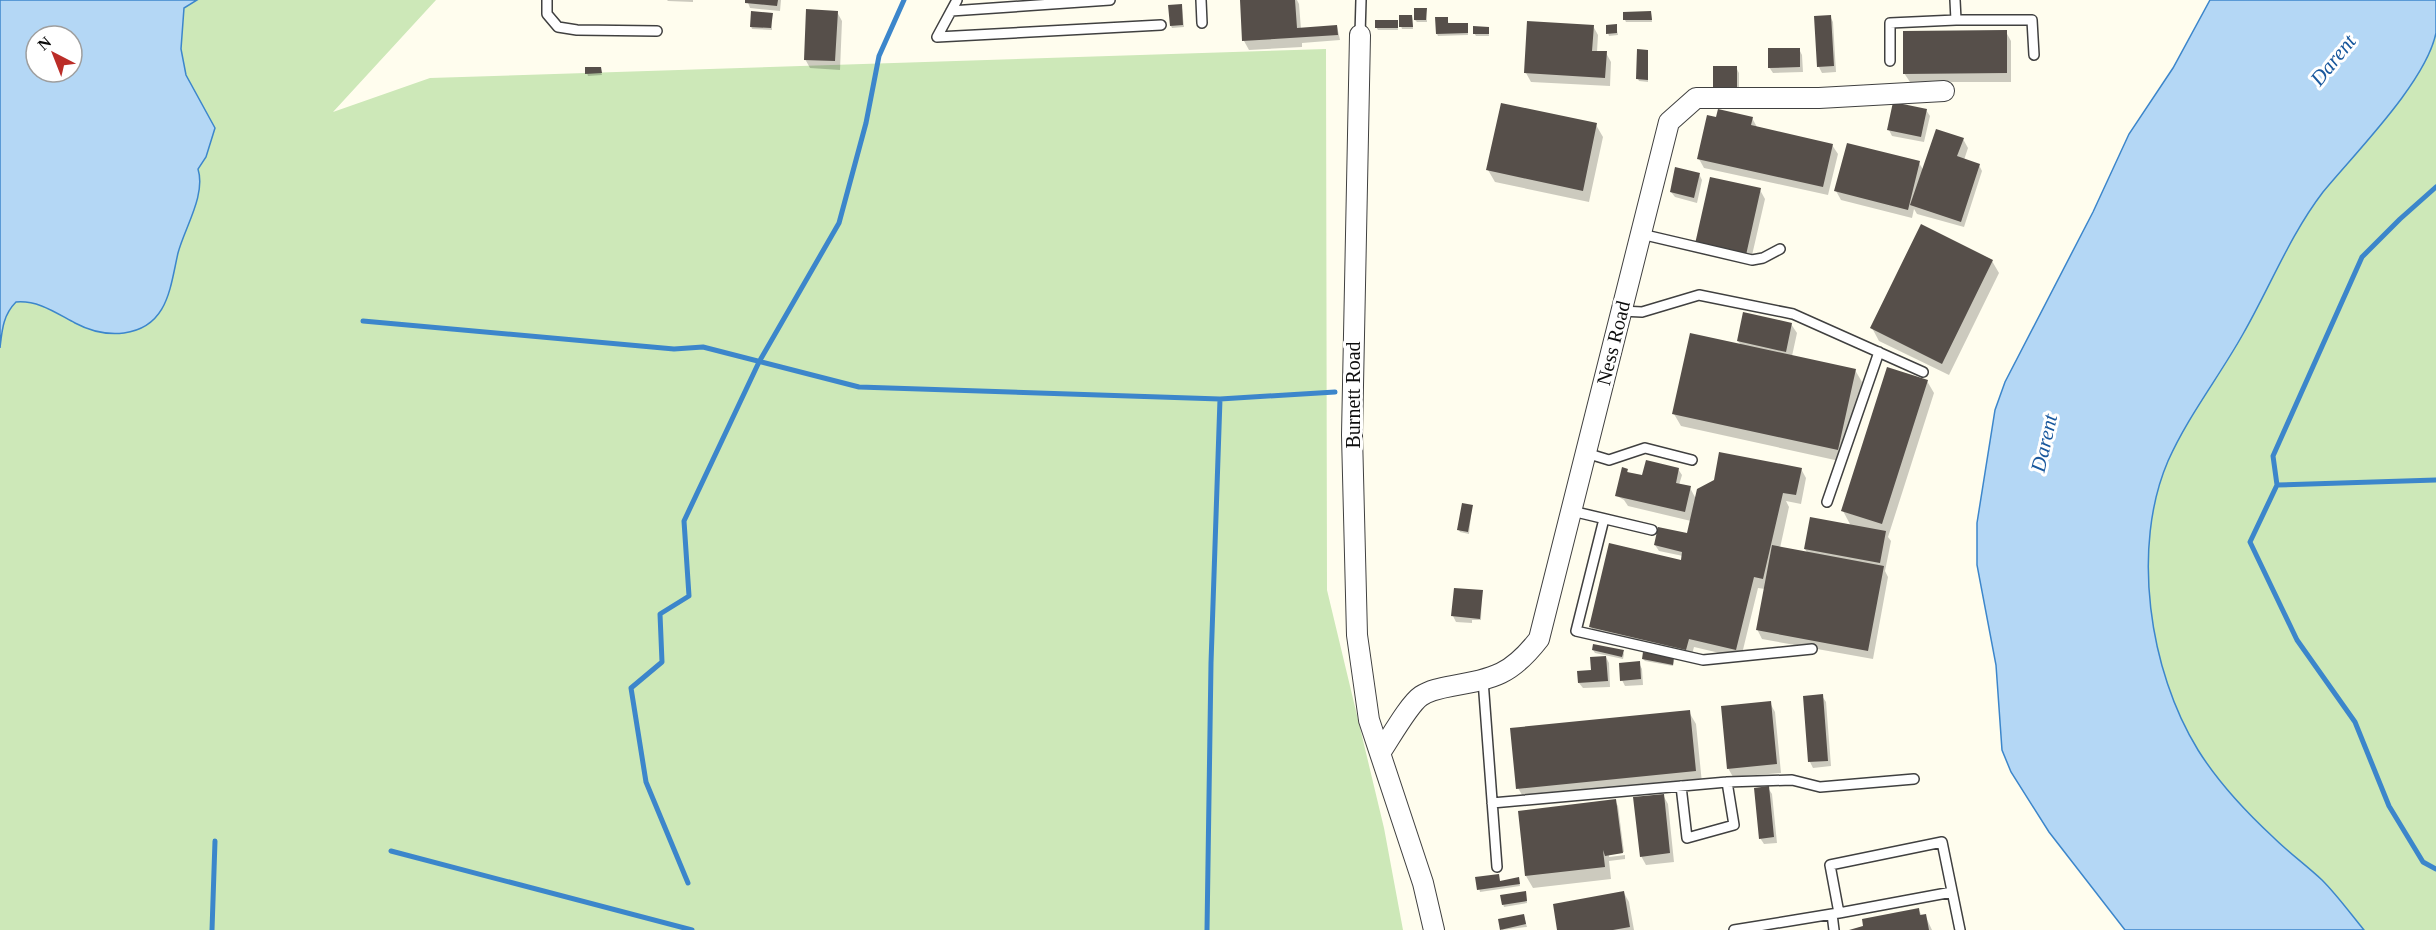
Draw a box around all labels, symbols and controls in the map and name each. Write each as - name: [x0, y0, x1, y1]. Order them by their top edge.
- north arrow: [24, 24, 84, 84]
- water label: Darent: [2305, 29, 2362, 91]
- text: N: [34, 33, 55, 53]
- street label: Ness Road: [1592, 299, 1634, 387]
- street label: Burnett Road: [1342, 341, 1364, 449]
- water label: Darent: [2025, 411, 2063, 475]

